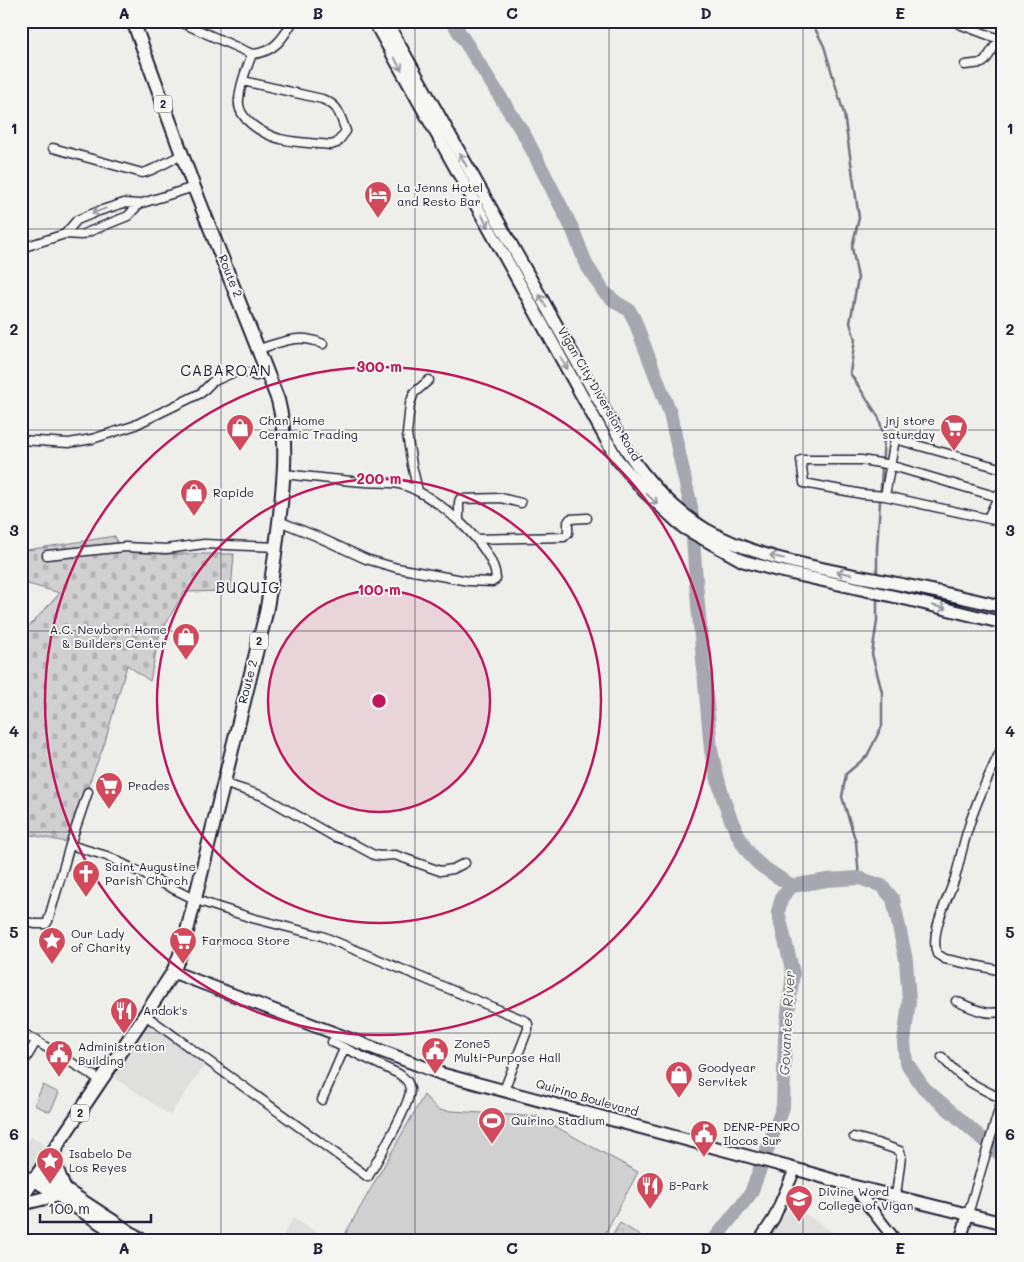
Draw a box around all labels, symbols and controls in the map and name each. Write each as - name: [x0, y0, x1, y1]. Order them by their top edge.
- text: A: [118, 2, 130, 23]
- text: B: [313, 2, 323, 23]
- text: C: [506, 2, 518, 23]
- text: D: [700, 2, 712, 23]
- text: E: [895, 2, 905, 23]
- one-way arrow: [393, 56, 403, 71]
- road number: 2: [154, 96, 172, 112]
- text: 1: [10, 117, 18, 138]
- text: 1: [1006, 117, 1014, 138]
- one-way arrow: [458, 153, 468, 167]
- place label: La Jenns Hotel and Resto Bar: [397, 179, 483, 209]
- hotel icon: La Jenns Hotel and Resto Bar: [363, 180, 393, 219]
- one-way arrow: [91, 207, 107, 216]
- one-way arrow: [481, 214, 491, 228]
- street label: Route 2: [215, 252, 247, 299]
- one-way arrow: [538, 294, 548, 309]
- text: 2: [10, 318, 19, 339]
- text: 2: [1006, 318, 1015, 339]
- street label: Vigan City Diversion Road: [555, 323, 645, 464]
- text: 300 m: [356, 356, 402, 376]
- one-way arrow: [560, 356, 570, 370]
- district label: CABAROAN: [180, 360, 272, 380]
- place label: Chan Home Ceramic Trading: [259, 412, 358, 442]
- place label: jnj store saturday: [882, 412, 935, 442]
- shop icon: Chan Home Ceramic Trading: [225, 413, 255, 452]
- supermarket icon: jnj store saturday: [939, 413, 969, 452]
- text: 200 m: [357, 468, 402, 488]
- shop icon: Rapide: [179, 478, 209, 517]
- place label: Rapide: [213, 484, 254, 500]
- one-way arrow: [646, 493, 659, 505]
- text: 3: [9, 519, 19, 540]
- text: 3: [1005, 519, 1015, 540]
- one-way arrow: [770, 552, 786, 562]
- one-way arrow: [836, 568, 852, 577]
- district label: BUQUIG: [216, 577, 280, 597]
- text: 100 m: [357, 579, 401, 599]
- one-way arrow: [931, 603, 947, 612]
- place label: A.C. Newborn Home & Builders Center: [50, 621, 167, 651]
- shop icon: A.C. Newborn Home & Builders Center: [171, 622, 201, 661]
- road number: 2: [250, 632, 268, 649]
- street label: Route 2: [234, 658, 260, 705]
- centre of rings: [370, 692, 388, 710]
- text: 4: [9, 720, 19, 741]
- text: 4: [1005, 720, 1015, 741]
- supermarket icon: Prades: [94, 771, 124, 810]
- place label: Prades: [128, 777, 170, 793]
- place label: Saint Augustine Parish Church: [105, 858, 196, 888]
- church icon: Saint Augustine Parish Church: [71, 859, 101, 898]
- text: 5: [9, 921, 19, 942]
- text: 5: [1005, 921, 1015, 942]
- place label: Our Lady of Charity: [71, 925, 131, 955]
- place icon: Our Lady of Charity: [37, 926, 67, 965]
- supermarket icon: Farmoca Store: [168, 926, 198, 965]
- place label: Farmoca Store: [202, 932, 290, 948]
- water label: Govantes River: [774, 970, 799, 1076]
- restaurant icon: Andok's: [109, 996, 139, 1035]
- place label: Andok's: [143, 1002, 188, 1018]
- place label: Zone5 Multi-Purpose Hall: [454, 1035, 561, 1065]
- public building icon: Zone5 Multi-Purpose Hall: [420, 1036, 450, 1075]
- place label: Administration Building: [78, 1038, 165, 1068]
- public building icon: Administration Building: [44, 1039, 74, 1078]
- place label: Goodyear Servitek: [698, 1059, 756, 1089]
- shop icon: Goodyear Servitek: [664, 1060, 694, 1099]
- street label: Quirino Boulevard: [534, 1075, 641, 1119]
- road number: 2: [71, 1104, 89, 1122]
- sports icon: Quirino Stadium: [477, 1106, 507, 1145]
- place label: Quirino Stadium: [511, 1112, 605, 1128]
- place label: DENR-PENRO Ilocos Sur: [723, 1118, 800, 1148]
- public building icon: DENR-PENRO Ilocos Sur: [689, 1119, 719, 1158]
- text: 6: [9, 1123, 19, 1144]
- text: 6: [1005, 1123, 1015, 1144]
- place label: Isabelo De Los Reyes: [69, 1145, 132, 1175]
- place icon: Isabelo De Los Reyes: [35, 1146, 65, 1185]
- restaurant icon: B-Park: [635, 1171, 665, 1210]
- place label: B-Park: [669, 1177, 709, 1193]
- place label: Divine Word College of Vigan: [818, 1183, 913, 1213]
- school or university icon: Divine Word College of Vigan: [784, 1184, 814, 1223]
- scale bar: [40, 1192, 151, 1224]
- text: 100 m: [48, 1198, 90, 1218]
- text: A: [118, 1237, 130, 1258]
- text: B: [313, 1237, 323, 1258]
- text: C: [506, 1237, 518, 1258]
- text: D: [700, 1237, 712, 1258]
- text: E: [895, 1237, 905, 1258]

